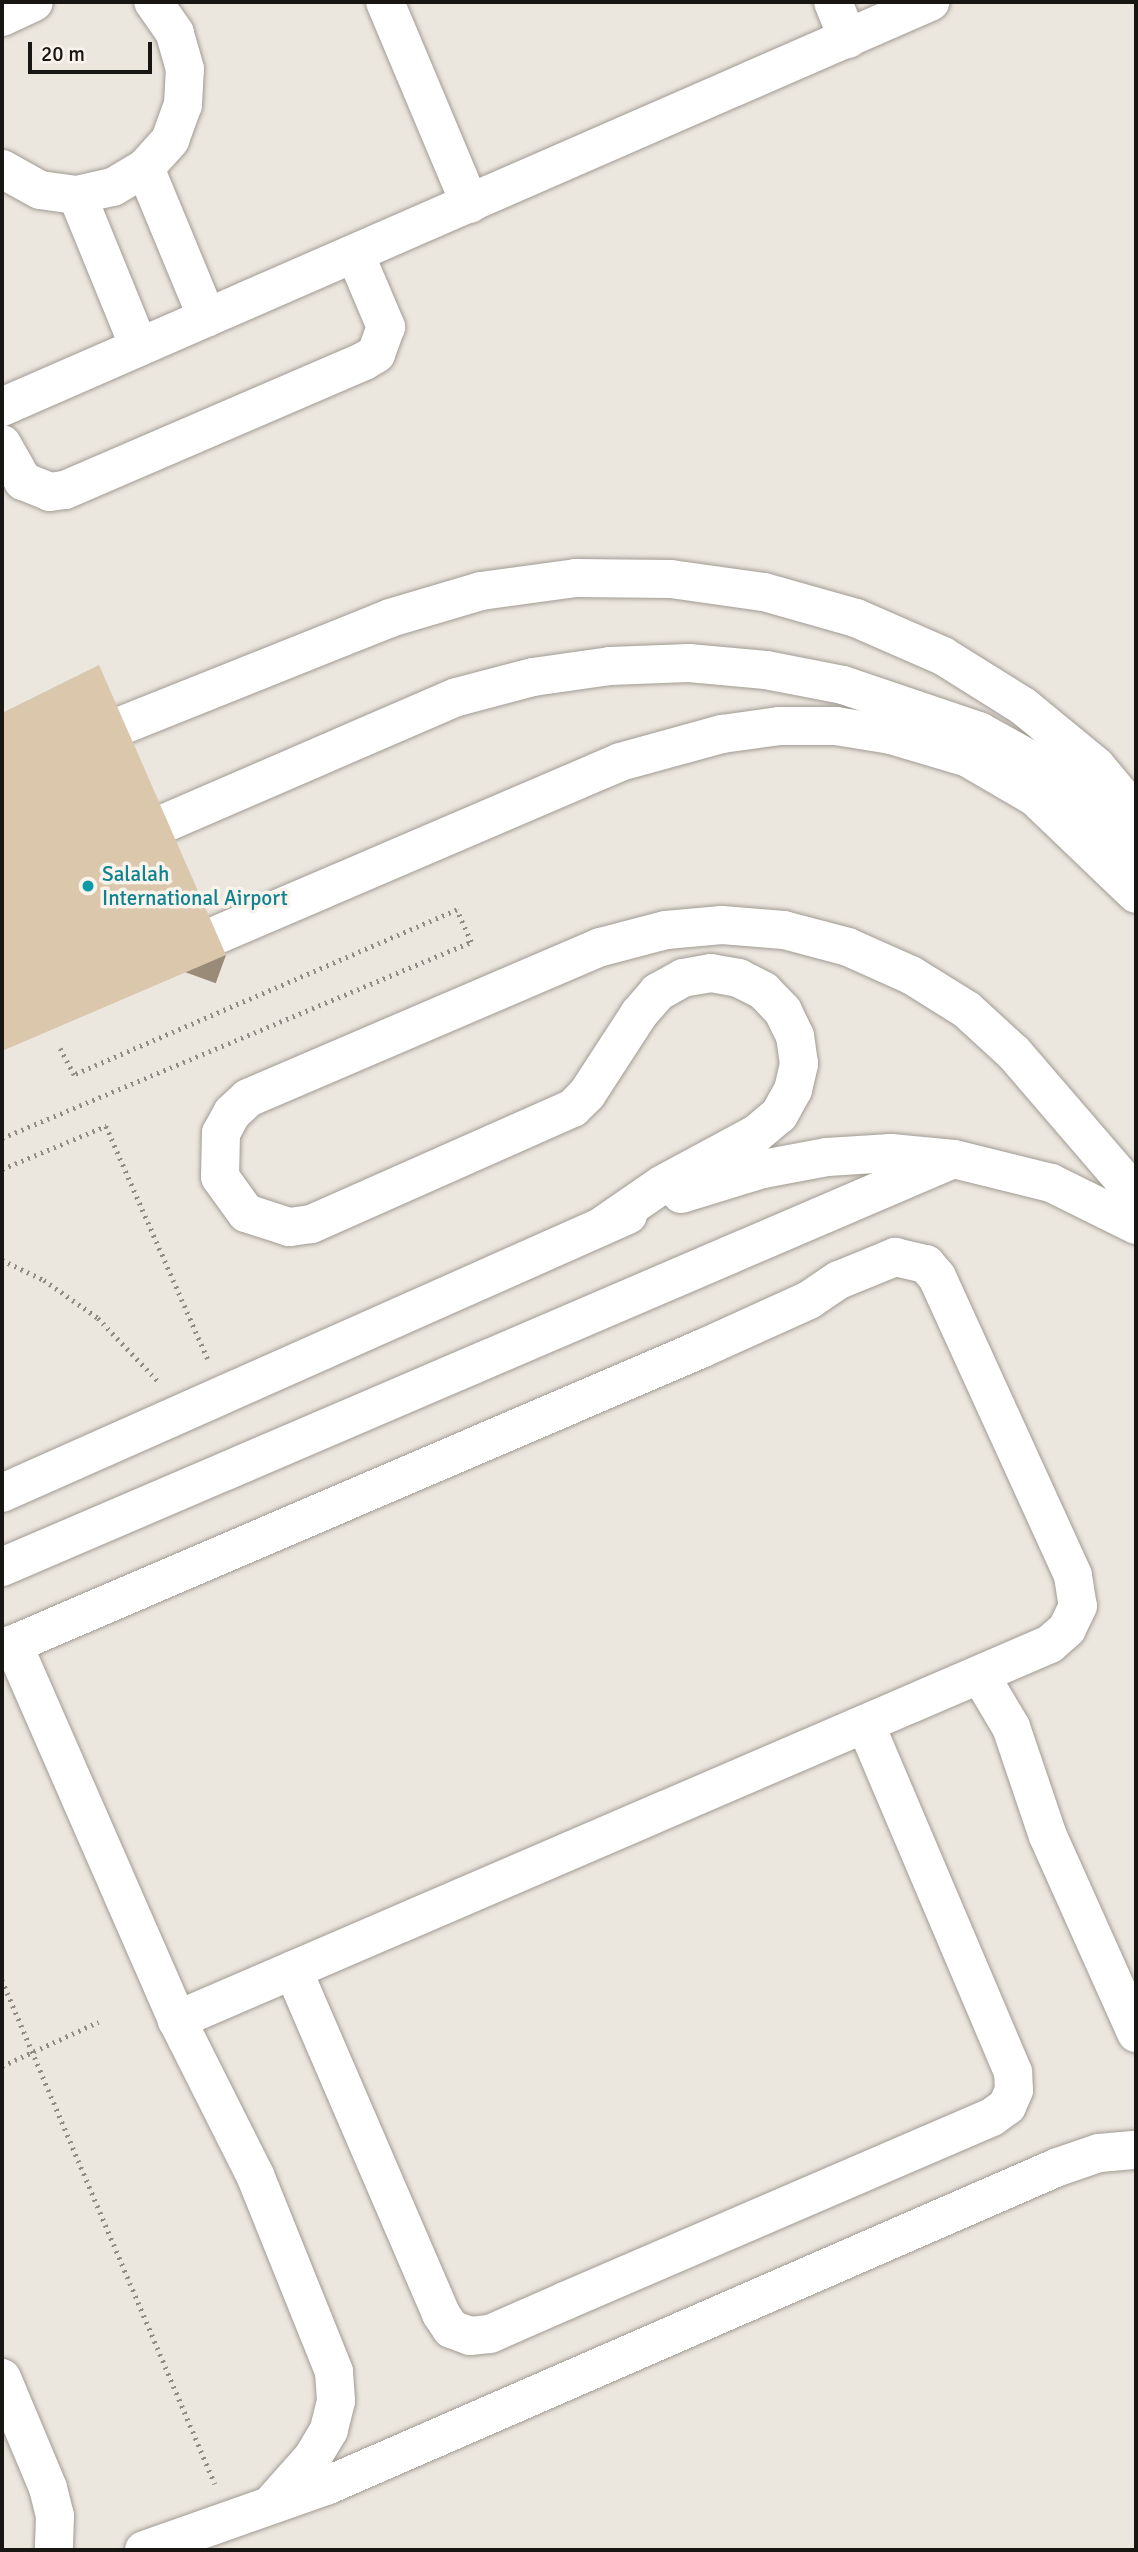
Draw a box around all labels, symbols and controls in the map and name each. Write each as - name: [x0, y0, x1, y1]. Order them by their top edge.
- scale bar: [32, 28, 156, 72]
- text: 20 m: [41, 41, 85, 67]
- place label: Salalah International Airport: [102, 861, 288, 911]
- marker: Salalah International Airport: [80, 878, 96, 894]

